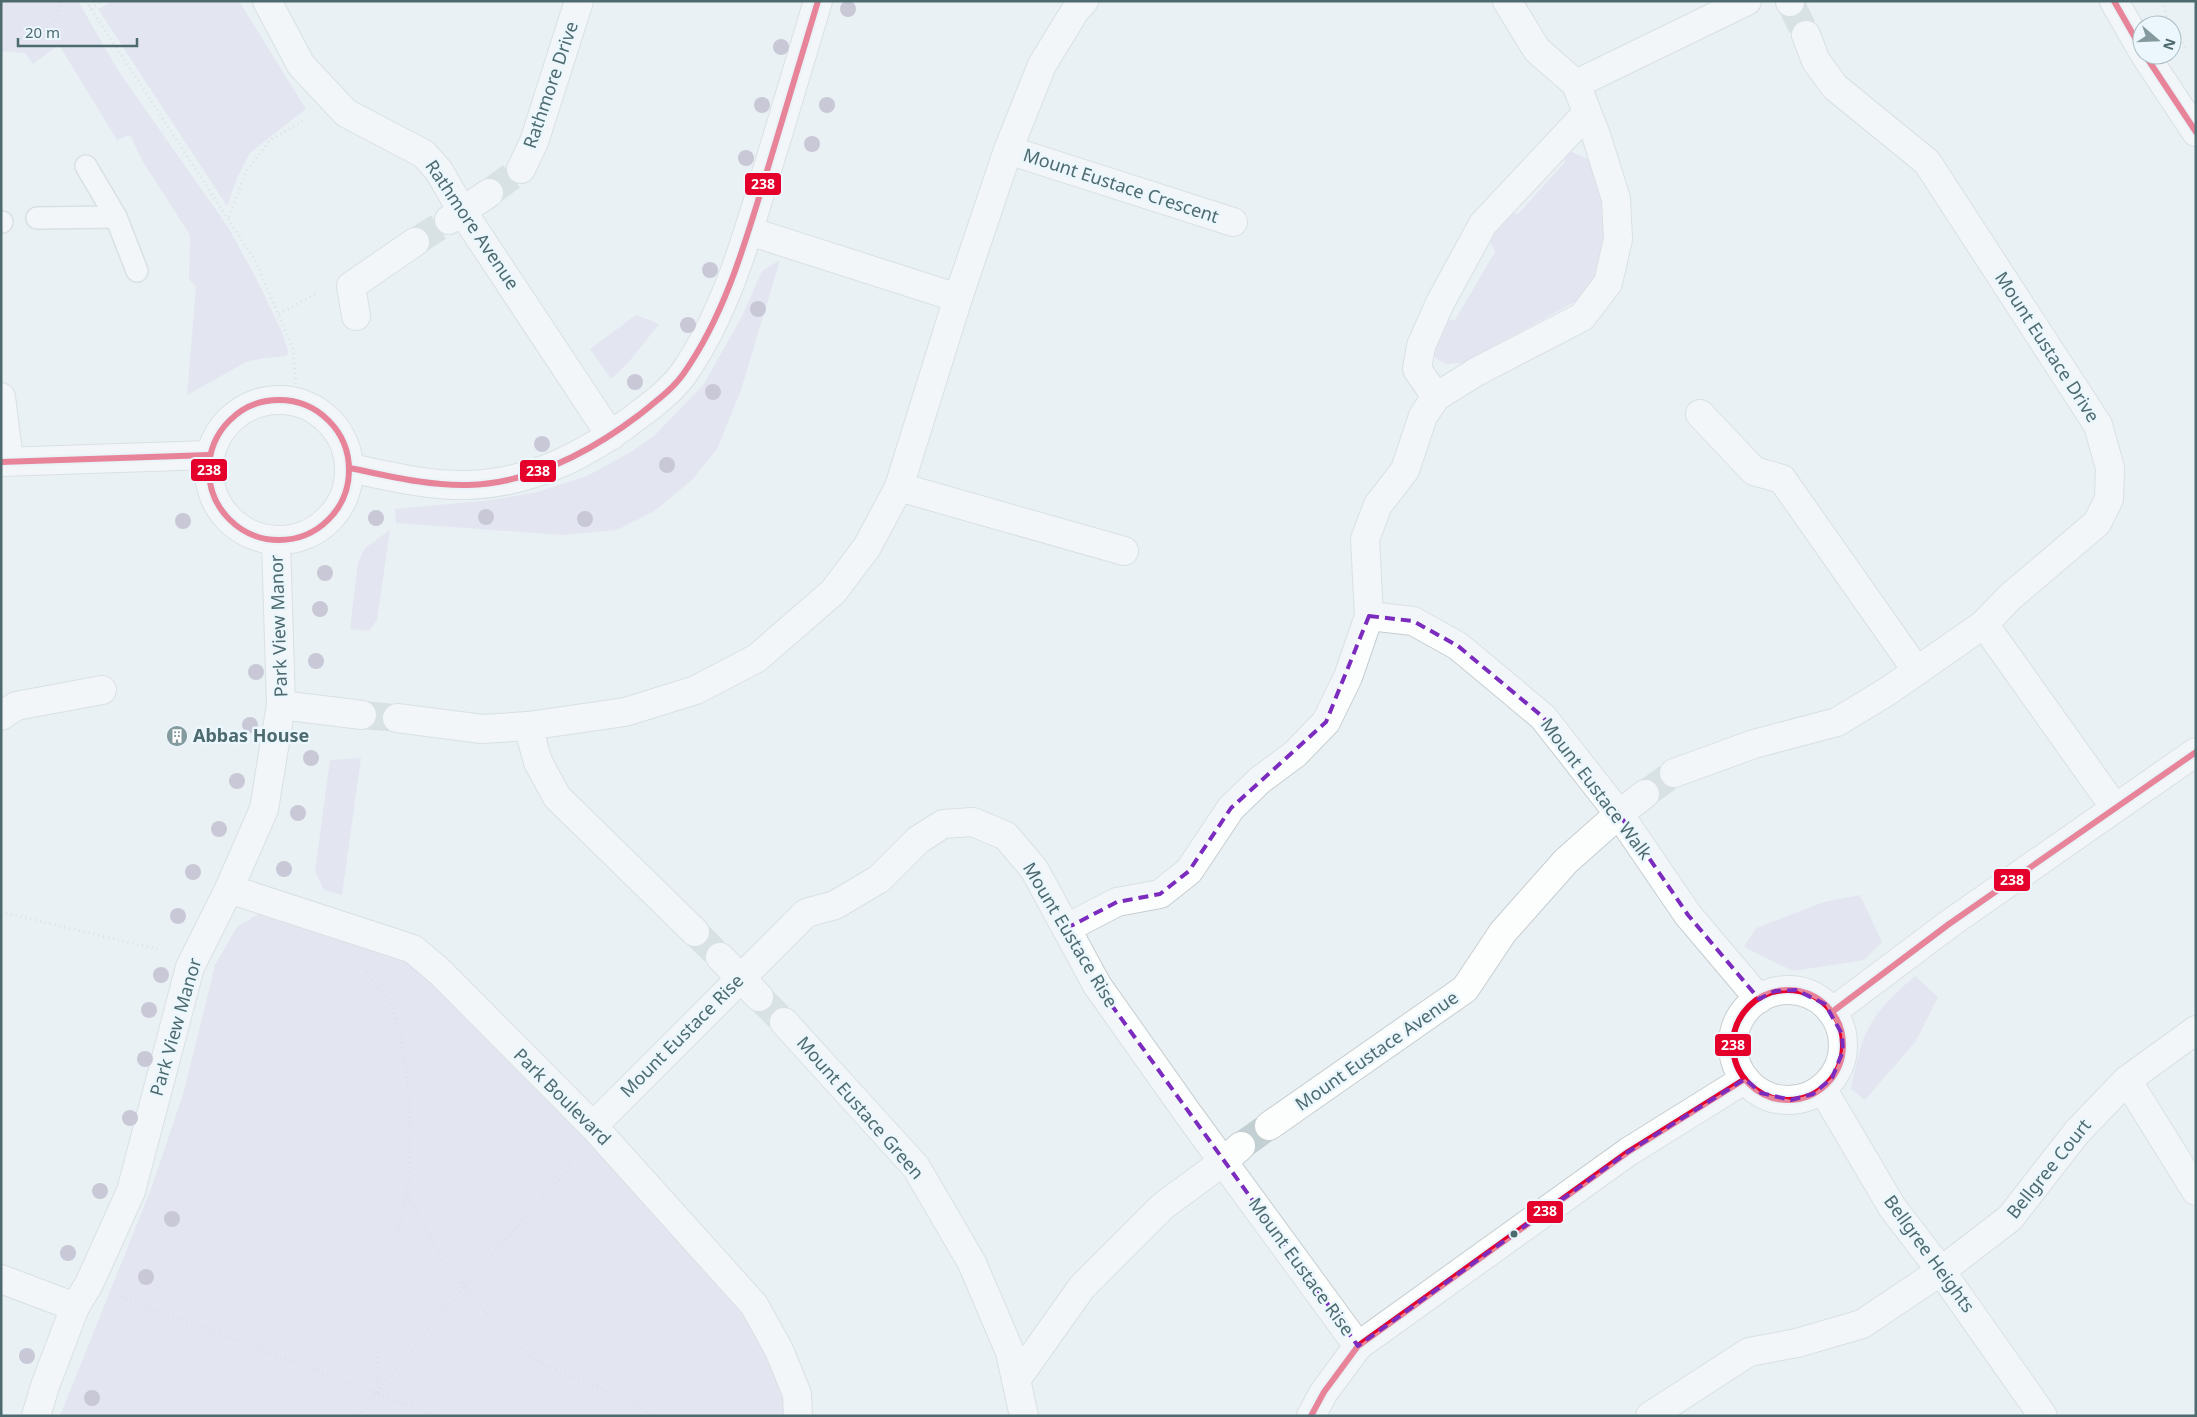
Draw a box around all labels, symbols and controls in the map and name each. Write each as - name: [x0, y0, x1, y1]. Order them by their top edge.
- scale bar: [18, 15, 136, 47]
- north arrow: [2132, 15, 2182, 65]
- street label: Rathmore Drive: [517, 18, 583, 151]
- text: 20 m: [25, 22, 60, 42]
- text: N: [2159, 36, 2181, 53]
- street label: Mount Eustace Crescent: [1021, 142, 1223, 228]
- street label: Rathmore Avenue: [420, 155, 525, 294]
- line badge: 238: [744, 172, 782, 196]
- text: 238: [751, 174, 775, 193]
- street label: Mount Eustace Drive: [1990, 267, 2106, 426]
- line badge: 238: [190, 458, 228, 482]
- line badge: 238: [519, 459, 557, 483]
- text: 238: [197, 460, 221, 479]
- text: 238: [526, 461, 550, 480]
- street label: Park View Manor: [263, 554, 292, 698]
- street label: Mount Eustace Walk: [1536, 713, 1658, 864]
- place label: Abbas House: [193, 723, 309, 747]
- building icon: Abbas House: [165, 724, 189, 748]
- street label: Mount Eustace Rise: [1018, 858, 1124, 1011]
- line badge: 238: [1993, 868, 2031, 892]
- text: 238: [2000, 870, 2024, 889]
- street label: Park View Manor: [144, 954, 206, 1099]
- street label: Mount Eustace Rise: [614, 968, 748, 1102]
- street label: Mount Eustace Avenue: [1290, 985, 1463, 1116]
- street label: Mount Eustace Green: [792, 1031, 930, 1184]
- line badge: 238: [1714, 1033, 1752, 1057]
- text: 238: [1721, 1035, 1745, 1054]
- street label: Park Boulevard: [509, 1042, 617, 1150]
- street label: Bellgree Court: [2001, 1113, 2096, 1223]
- street label: Bellgree Heights: [1879, 1190, 1981, 1317]
- street label: Mount Eustace Rise: [1244, 1193, 1360, 1340]
- line badge: 238: [1526, 1200, 1564, 1224]
- text: 238: [1533, 1201, 1557, 1220]
- unlabelled marker: [1509, 1229, 1519, 1239]

